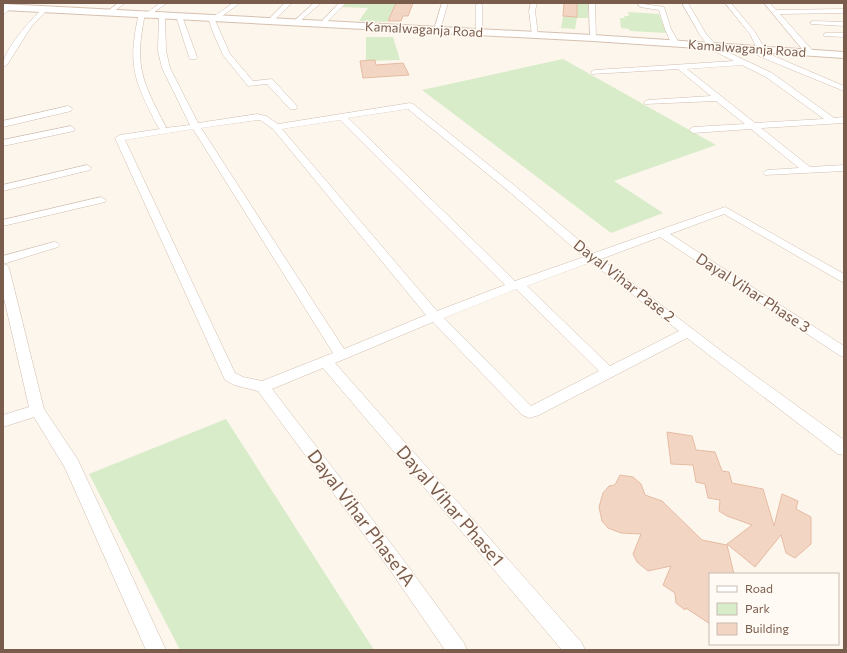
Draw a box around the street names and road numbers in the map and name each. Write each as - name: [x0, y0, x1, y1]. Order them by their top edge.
- street label: Kamalwaganja Road: [365, 18, 483, 40]
- street label: Kamalwaganja Road: [687, 36, 807, 60]
- street label: Dayal Vihar Pase 2: [570, 235, 679, 325]
- street label: Dayal Vihar Phase 3: [693, 249, 814, 336]
- street label: Dayal Vihar Phase1: [392, 440, 509, 570]
- street label: Dayal Vihar Phase1A: [303, 445, 420, 590]

